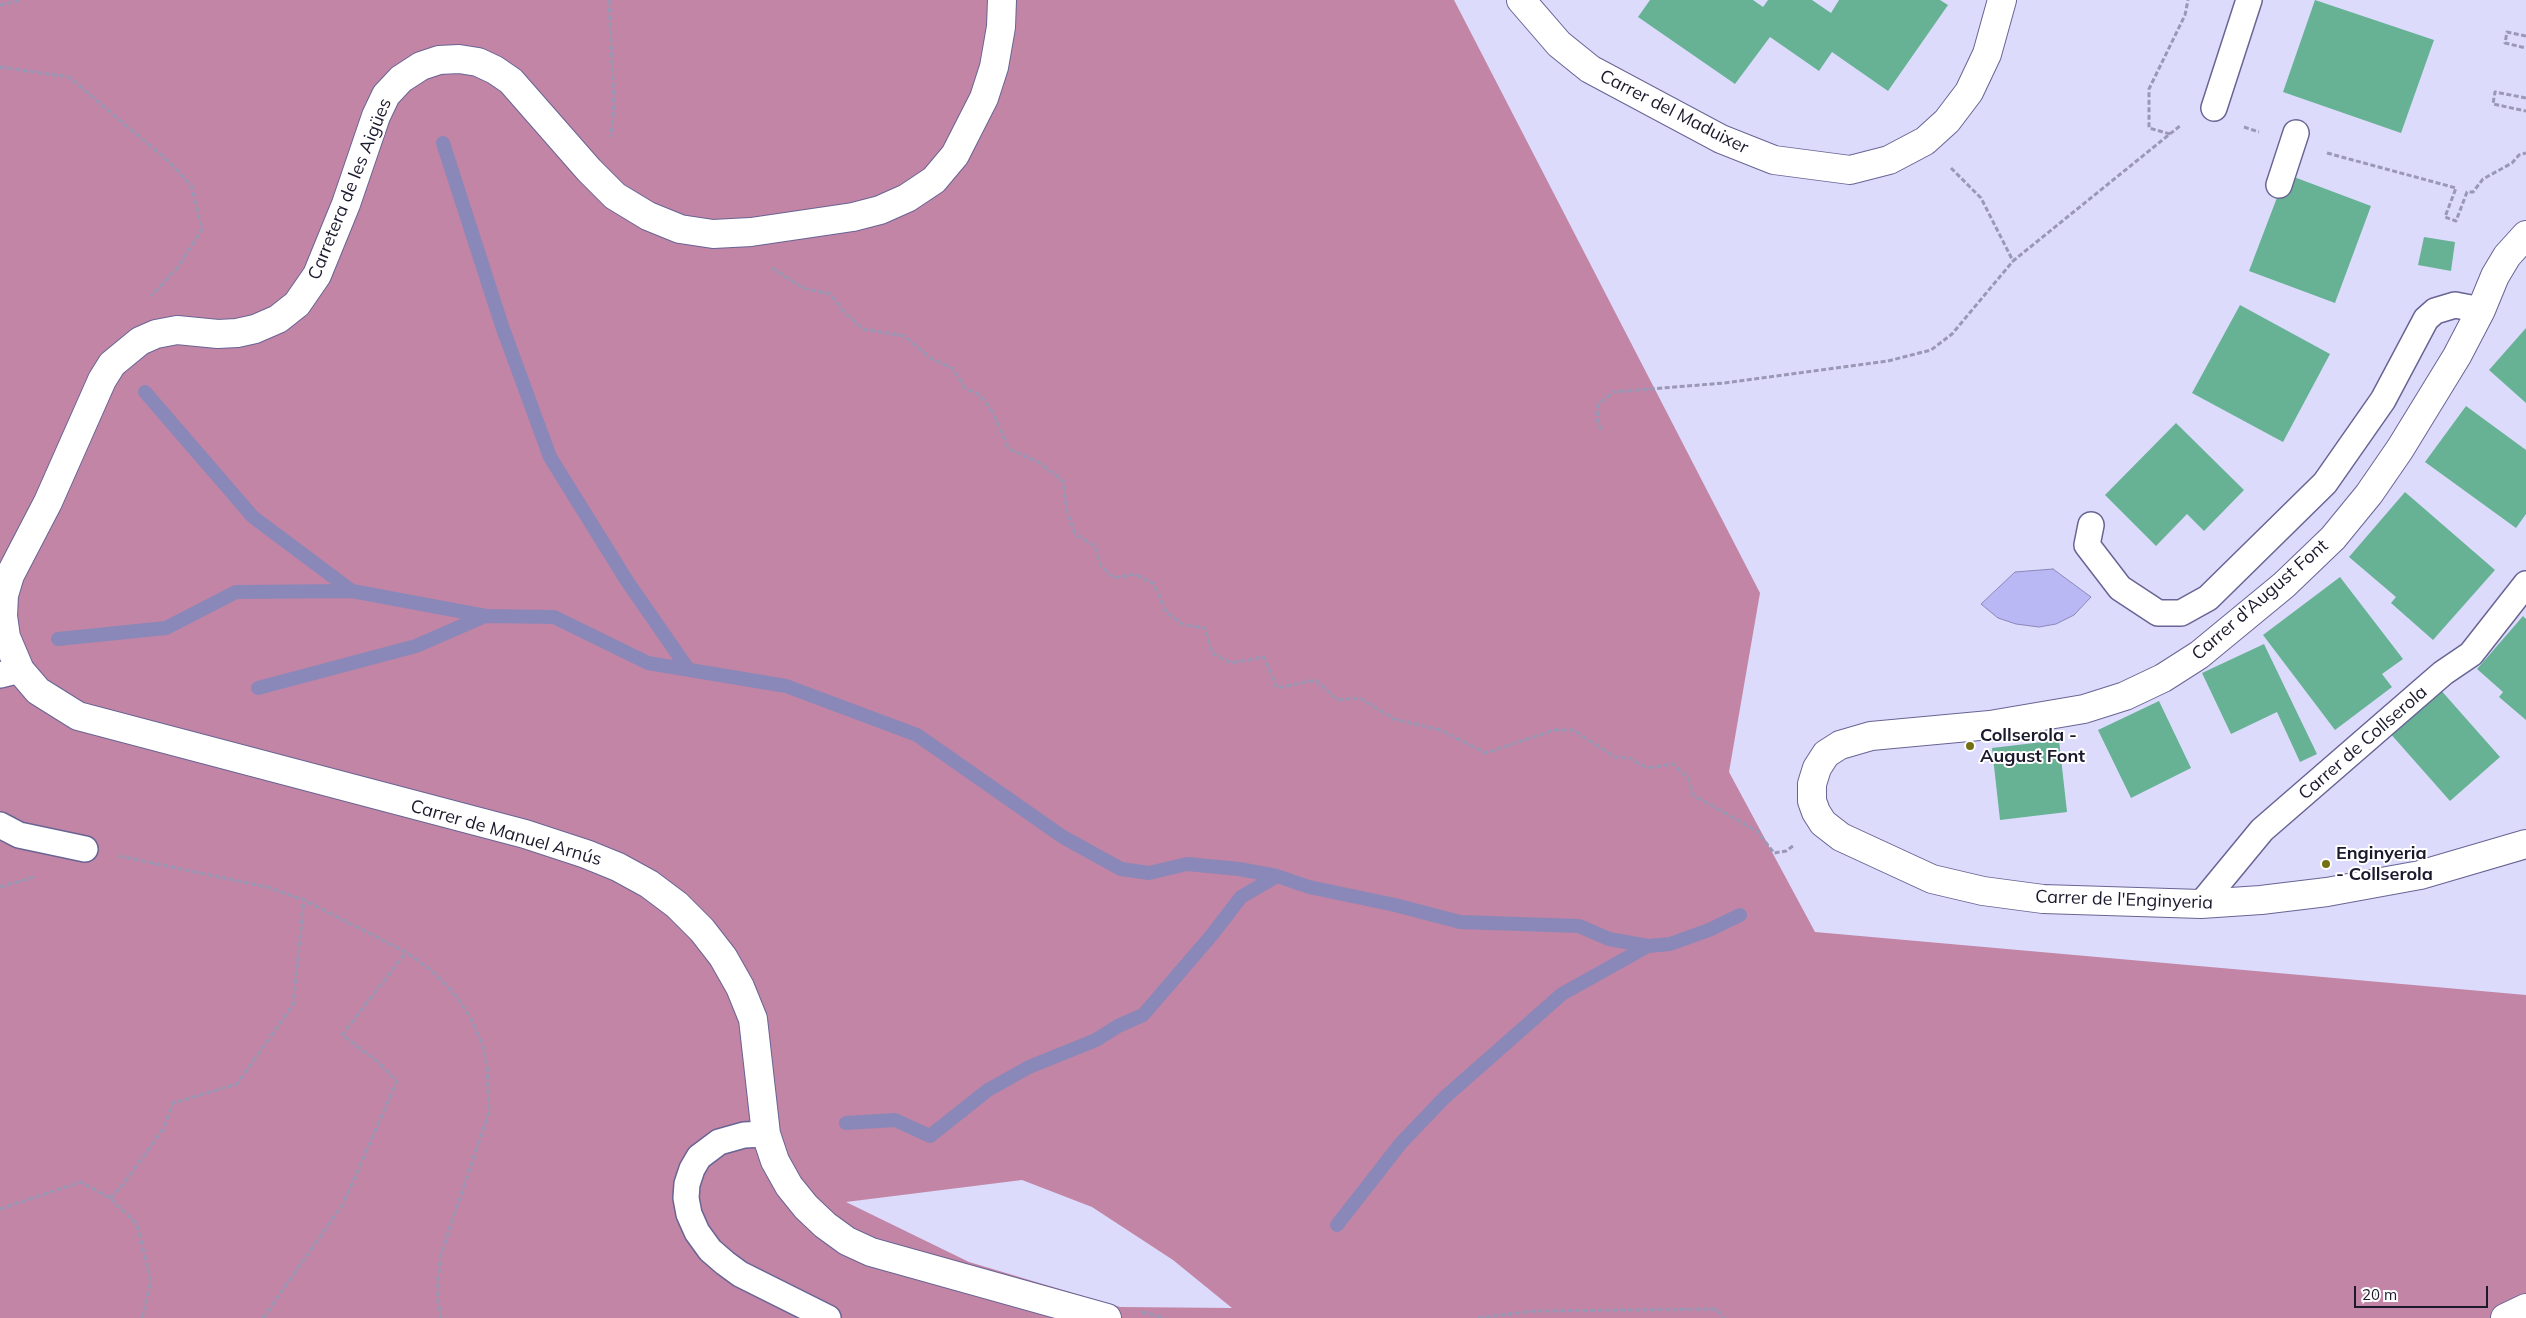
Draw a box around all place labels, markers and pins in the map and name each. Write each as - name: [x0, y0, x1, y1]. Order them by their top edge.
- place label: Collserola - August Font: [1980, 725, 2085, 768]
- marker: Collserola - August Font: [1964, 740, 1976, 752]
- place label: Enginyeria - Collserola: [2336, 843, 2433, 886]
- marker: Enginyeria - Collserola: [2320, 858, 2332, 870]

